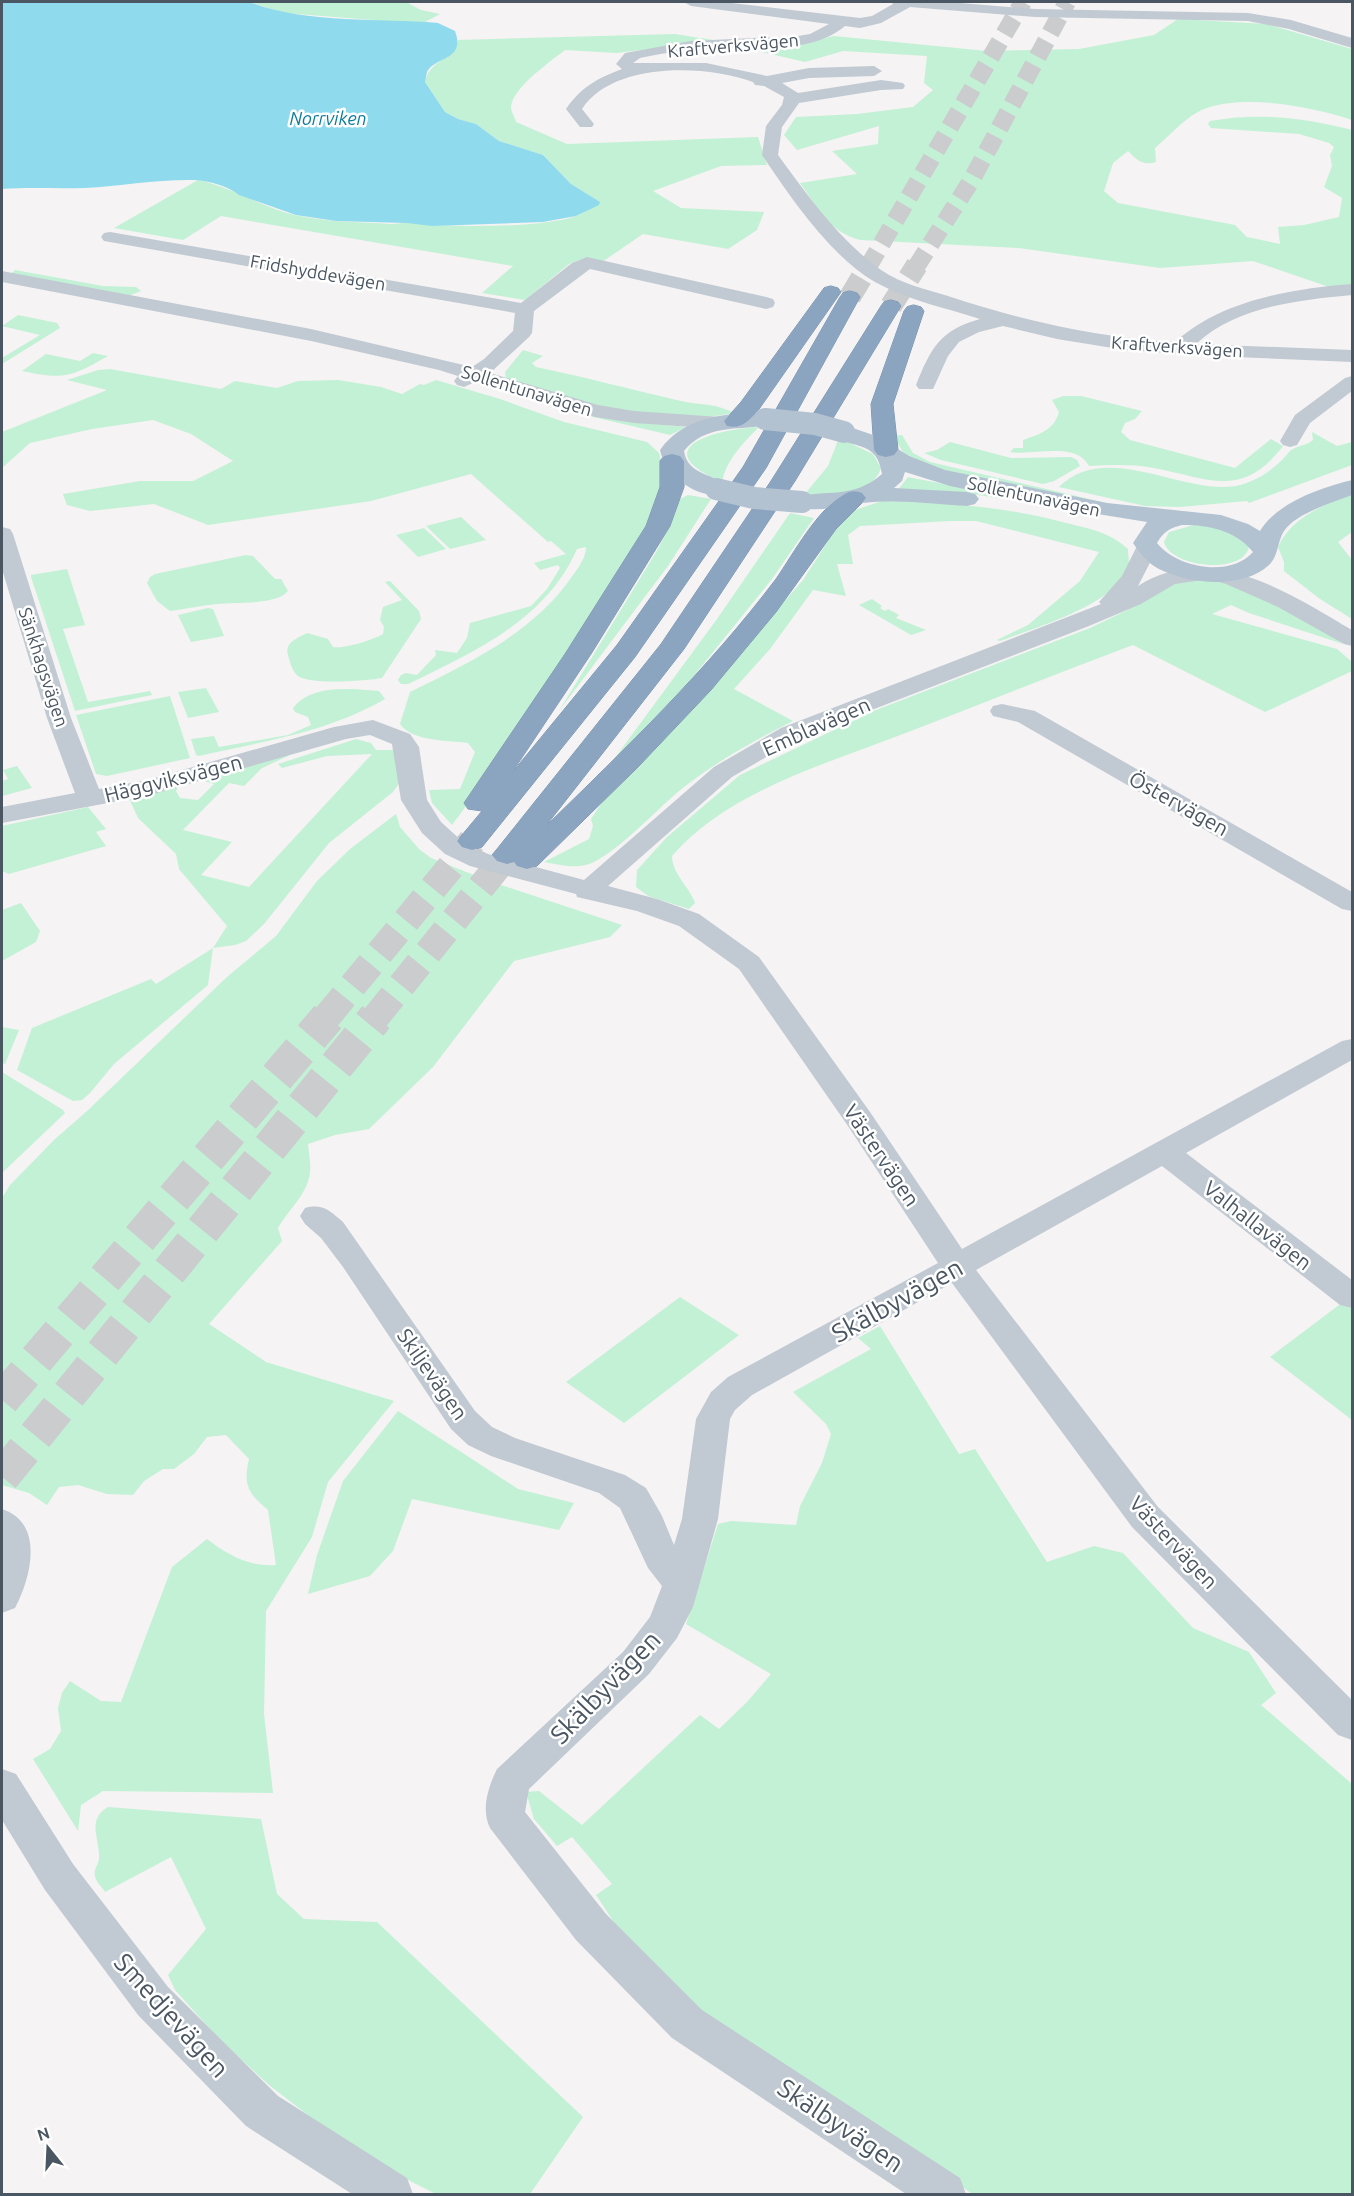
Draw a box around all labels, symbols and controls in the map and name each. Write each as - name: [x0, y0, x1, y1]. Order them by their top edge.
- street label: Kraftverksvägen: [666, 29, 800, 61]
- water label: Norrviken: [289, 108, 367, 128]
- street label: Fridshyddevägen: [249, 250, 387, 294]
- street label: Kraftverksvägen: [1110, 331, 1244, 361]
- street label: Sollentunavägen: [459, 361, 595, 419]
- street label: Sollentunavägen: [966, 472, 1102, 520]
- street label: Sänkhagsvägen: [15, 605, 73, 729]
- street label: Emblavägen: [759, 692, 873, 760]
- street label: Häggviksvägen: [102, 749, 244, 807]
- street label: Östervägen: [1125, 766, 1233, 840]
- street label: Västervägen: [839, 1099, 925, 1211]
- street label: Valhallavägen: [1199, 1175, 1317, 1275]
- street label: Skälbyvägen: [826, 1252, 968, 1348]
- street label: Skiljevägen: [393, 1324, 473, 1424]
- street label: Västervägen: [1125, 1491, 1223, 1593]
- street label: Skälbyvägen: [544, 1625, 666, 1749]
- street label: Smedjevägen: [109, 1947, 235, 2083]
- street label: Skälbyvägen: [773, 2072, 909, 2178]
- north arrow: [18, 2118, 78, 2178]
- text: N: [35, 2123, 52, 2144]

